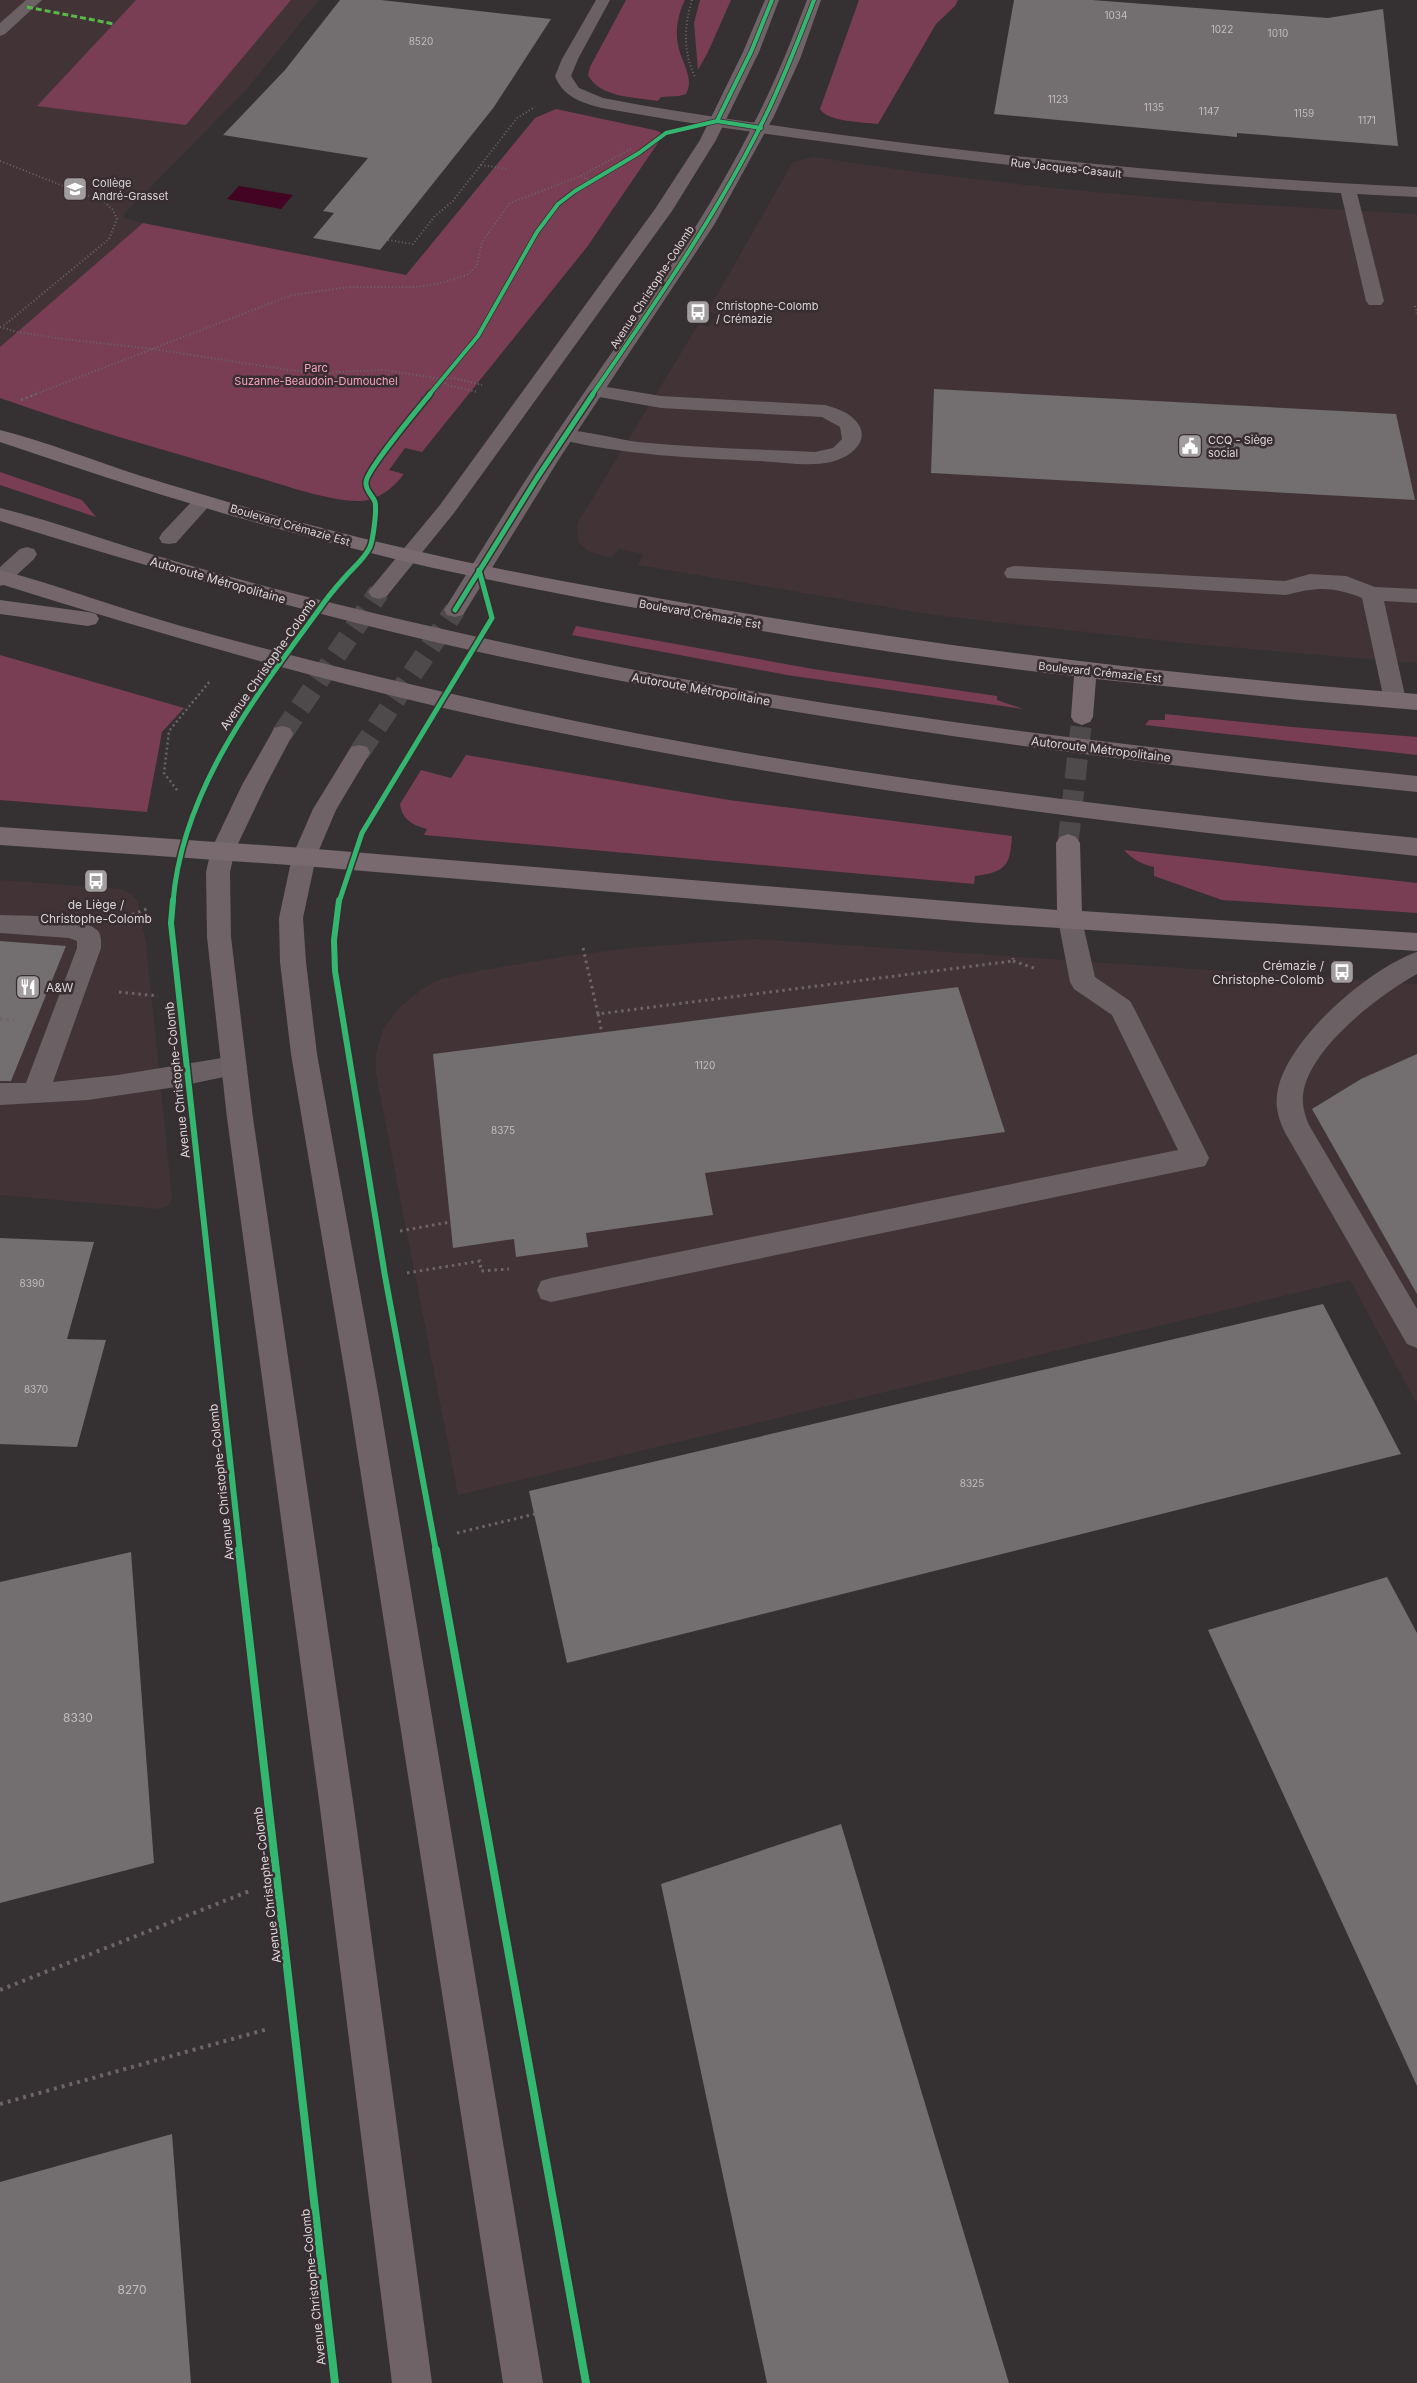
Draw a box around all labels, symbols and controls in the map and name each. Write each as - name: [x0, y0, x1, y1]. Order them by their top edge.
- house number: 1034: [1104, 9, 1128, 21]
- house number: 1022: [1211, 23, 1233, 35]
- house number: 1010: [1268, 27, 1288, 39]
- house number: 8520: [409, 35, 433, 47]
- house number: 1123: [1048, 93, 1068, 105]
- house number: 1135: [1144, 101, 1164, 113]
- house number: 1147: [1199, 105, 1219, 117]
- house number: 1159: [1294, 107, 1314, 119]
- house number: 1171: [1358, 114, 1376, 126]
- street label: Rue Jacques-Casault: [1010, 155, 1123, 181]
- school or university icon: Collège André-Grasset: [62, 176, 88, 202]
- place label: Collège André-Grasset: [92, 176, 169, 203]
- street label: Avenue Christophe-Colomb: [607, 223, 697, 351]
- bus stop icon: Christophe-Colomb / Crémazie: [685, 299, 711, 325]
- place label: Christophe-Colomb / Crémazie: [716, 299, 819, 326]
- park label: Parc Suzanne-Beaudoin-Dumouchel: [234, 361, 398, 388]
- public building icon: CCQ - Siège social: [1177, 433, 1203, 459]
- place label: CCQ - Siège social: [1208, 433, 1273, 460]
- street label: Boulevard Crémazie Est: [229, 501, 352, 549]
- street label: Autoroute Métropolitaine: [148, 553, 288, 607]
- street label: Avenue Christophe-Colomb: [217, 595, 319, 733]
- street label: Boulevard Crémazie Est: [638, 596, 763, 632]
- street label: Boulevard Crémazie Est: [1038, 659, 1163, 685]
- street label: Autoroute Métropolitaine: [631, 669, 771, 709]
- street label: Autoroute Métropolitaine: [1030, 733, 1172, 765]
- bus stop icon: de Liège / Christophe-Colomb: [83, 868, 109, 894]
- place label: de Liège / Christophe-Colomb: [40, 897, 152, 926]
- place label: Crémazie / Christophe-Colomb: [1212, 958, 1325, 987]
- bus stop icon: Crémazie / Christophe-Colomb: [1329, 959, 1355, 985]
- restaurant icon: A&W: [15, 974, 41, 1000]
- place label: A&W: [46, 980, 74, 995]
- street label: Avenue Christophe-Colomb: [161, 1001, 193, 1159]
- house number: 1120: [695, 1059, 715, 1071]
- house number: 8375: [491, 1124, 515, 1136]
- house number: 8390: [20, 1277, 44, 1289]
- house number: 8370: [24, 1383, 48, 1395]
- street label: Avenue Christophe-Colomb: [205, 1403, 237, 1561]
- house number: 8325: [960, 1477, 984, 1489]
- house number: 8330: [63, 1710, 93, 1725]
- street label: Avenue Christophe-Colomb: [250, 1806, 284, 1964]
- street label: Avenue Christophe-Colomb: [297, 2208, 329, 2366]
- house number: 8270: [118, 2282, 146, 2297]

